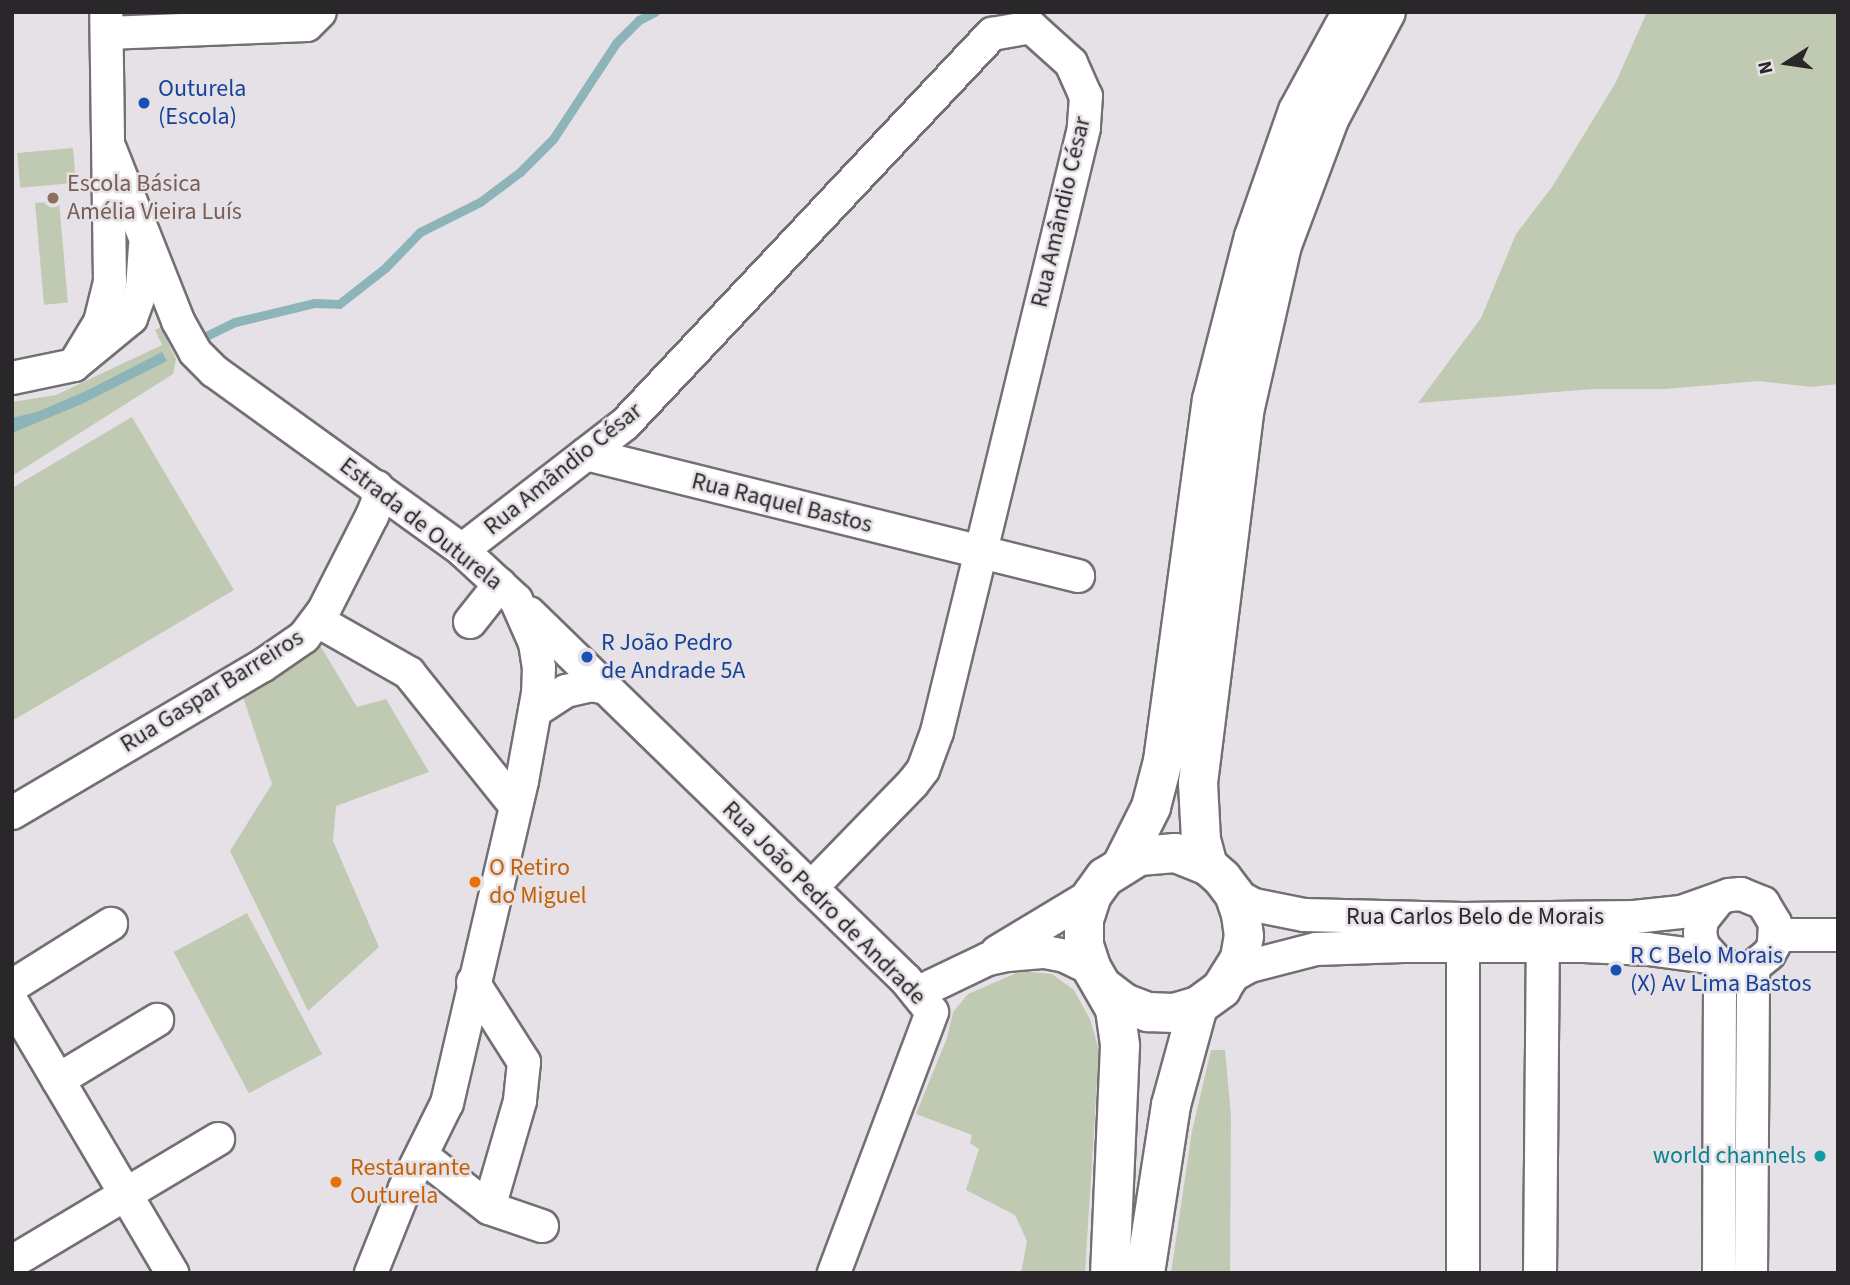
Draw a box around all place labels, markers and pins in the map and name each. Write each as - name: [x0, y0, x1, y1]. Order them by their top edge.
- place label: Outurela (Escola): [158, 75, 246, 131]
- marker: Outurela (Escola): [136, 95, 152, 111]
- place label: Escola Básica Amélia Vieira Luís: [67, 170, 242, 226]
- marker: Escola Básica Amélia Vieira Luís: [45, 190, 61, 206]
- place label: R João Pedro de Andrade 5A: [601, 629, 745, 685]
- marker: R João Pedro de Andrade 5A: [579, 649, 595, 665]
- place label: O Retiro do Miguel: [489, 854, 587, 910]
- marker: O Retiro do Miguel: [467, 874, 483, 890]
- place label: R C Belo Morais (X) Av Lima Bastos: [1630, 942, 1811, 998]
- marker: R C Belo Morais (X) Av Lima Bastos: [1608, 962, 1624, 978]
- place label: world channels: [1653, 1142, 1806, 1170]
- marker: world channels: [1812, 1148, 1828, 1164]
- place label: Restaurante Outurela: [350, 1154, 470, 1210]
- marker: Restaurante Outurela: [328, 1174, 344, 1190]

